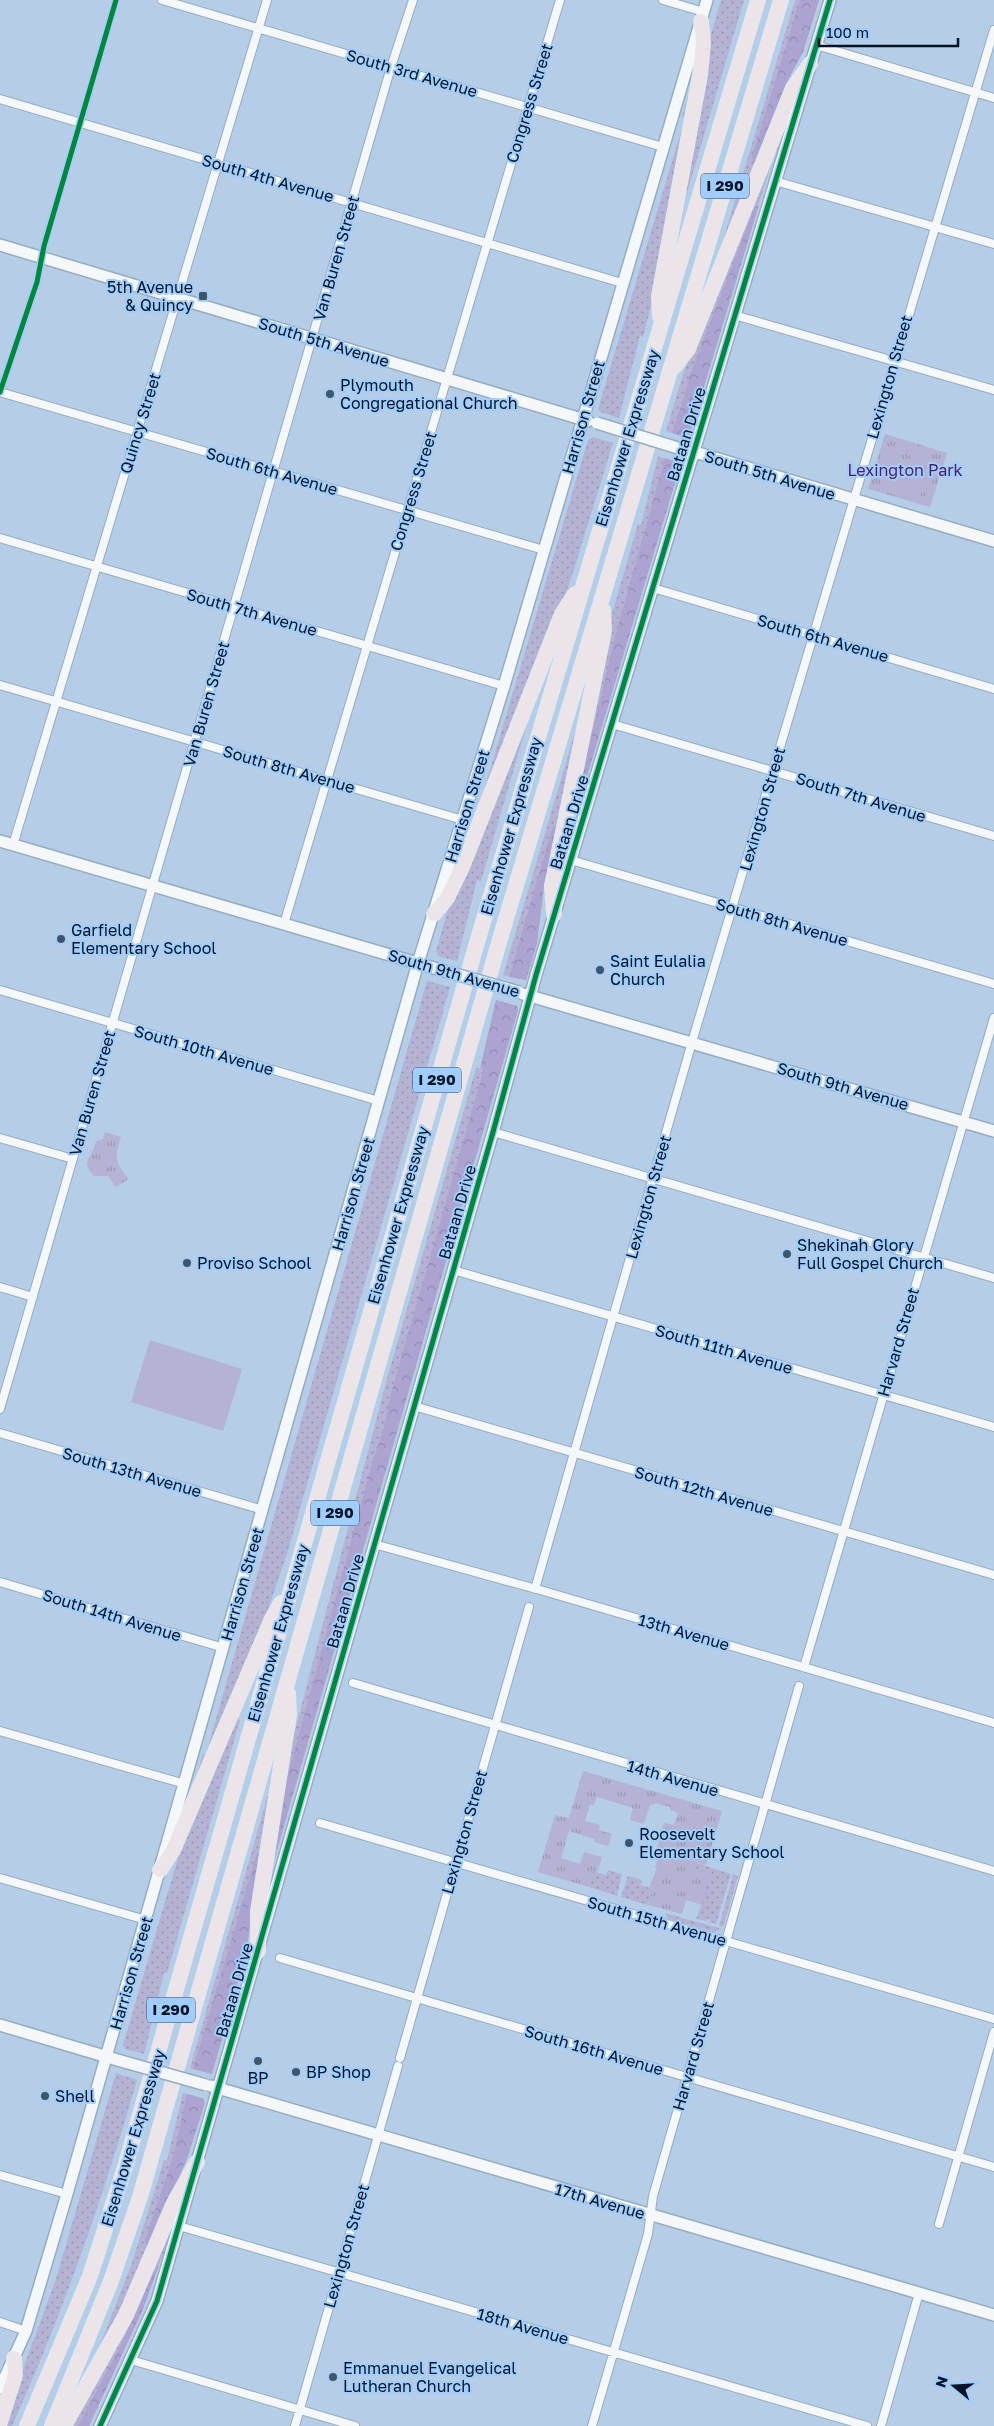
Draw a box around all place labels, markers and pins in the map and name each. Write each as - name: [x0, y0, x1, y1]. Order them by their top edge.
- place label: 5th Avenue & Quincy: [107, 277, 193, 315]
- marker: 5th Avenue & Quincy: [197, 290, 209, 302]
- place label: Plymouth Congregational Church: [340, 375, 518, 413]
- marker: Plymouth Congregational Church: [324, 388, 336, 400]
- place label: Garfield Elementary School: [71, 920, 216, 958]
- marker: Garfield Elementary School: [55, 933, 67, 945]
- place label: Saint Eulalia Church: [610, 951, 706, 989]
- marker: Saint Eulalia Church: [594, 964, 606, 976]
- place label: Shekinah Glory Full Gospel Church: [797, 1235, 943, 1273]
- marker: Shekinah Glory Full Gospel Church: [781, 1248, 793, 1260]
- place label: Proviso School: [197, 1253, 311, 1273]
- marker: Proviso School: [181, 1257, 193, 1269]
- place label: Roosevelt Elementary School: [639, 1824, 784, 1862]
- marker: Roosevelt Elementary School: [623, 1837, 635, 1849]
- marker: BP: [252, 2055, 264, 2067]
- place label: BP Shop: [306, 2062, 371, 2082]
- marker: BP Shop: [290, 2066, 302, 2078]
- place label: BP: [247, 2068, 269, 2088]
- place label: Shell: [55, 2086, 95, 2106]
- marker: Shell: [39, 2090, 51, 2102]
- place label: Emmanuel Evangelical Lutheran Church: [343, 2358, 516, 2396]
- marker: Emmanuel Evangelical Lutheran Church: [327, 2371, 339, 2383]

